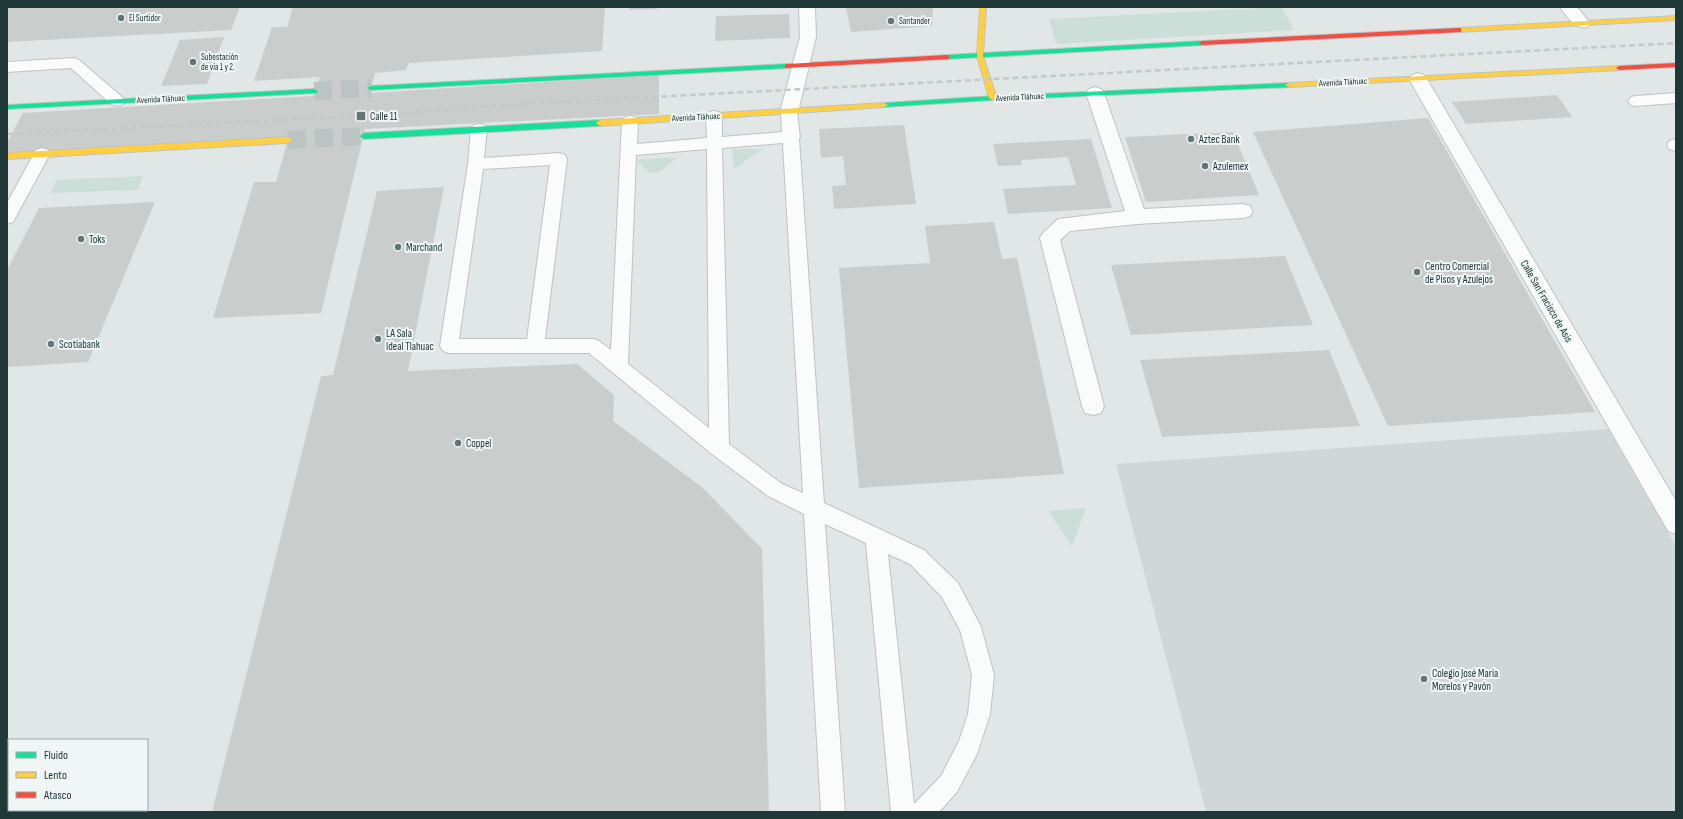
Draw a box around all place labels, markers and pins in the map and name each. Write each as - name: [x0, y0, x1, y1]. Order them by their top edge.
- marker: El Surtidor: [116, 13, 126, 23]
- place label: El Surtidor: [129, 13, 161, 24]
- marker: Santander: [886, 16, 896, 26]
- place label: Santander: [899, 16, 931, 27]
- place label: Subestación de vía 1 y 2.: [201, 52, 238, 73]
- marker: Subestación de vía 1 y 2.: [188, 57, 198, 67]
- marker: Calle 11: [355, 110, 367, 122]
- place label: Calle 11: [370, 110, 397, 123]
- place label: Aztec Bank: [1198, 133, 1240, 146]
- marker: Aztec Bank: [1186, 134, 1196, 144]
- place label: Azulemex: [1212, 160, 1248, 173]
- marker: Azulemex: [1200, 161, 1210, 171]
- place label: Toks: [89, 233, 105, 246]
- marker: Toks: [76, 234, 86, 244]
- place label: Marchand: [406, 241, 443, 254]
- marker: Marchand: [393, 242, 403, 252]
- place label: Centro Comercial de Pisos y Azulejos: [1425, 260, 1493, 286]
- marker: Centro Comercial de Pisos y Azulejos: [1412, 267, 1422, 277]
- place label: LA Sala Ideal Tlahuac: [386, 327, 434, 353]
- marker: LA Sala Ideal Tlahuac: [373, 334, 383, 344]
- place label: Scotiabank: [59, 338, 101, 351]
- marker: Scotiabank: [46, 339, 56, 349]
- place label: Coppel: [466, 437, 491, 450]
- marker: Coppel: [453, 438, 463, 448]
- place label: Colegio José María Morelos y Pavón: [1432, 667, 1498, 693]
- marker: Colegio José María Morelos y Pavón: [1419, 674, 1429, 684]

